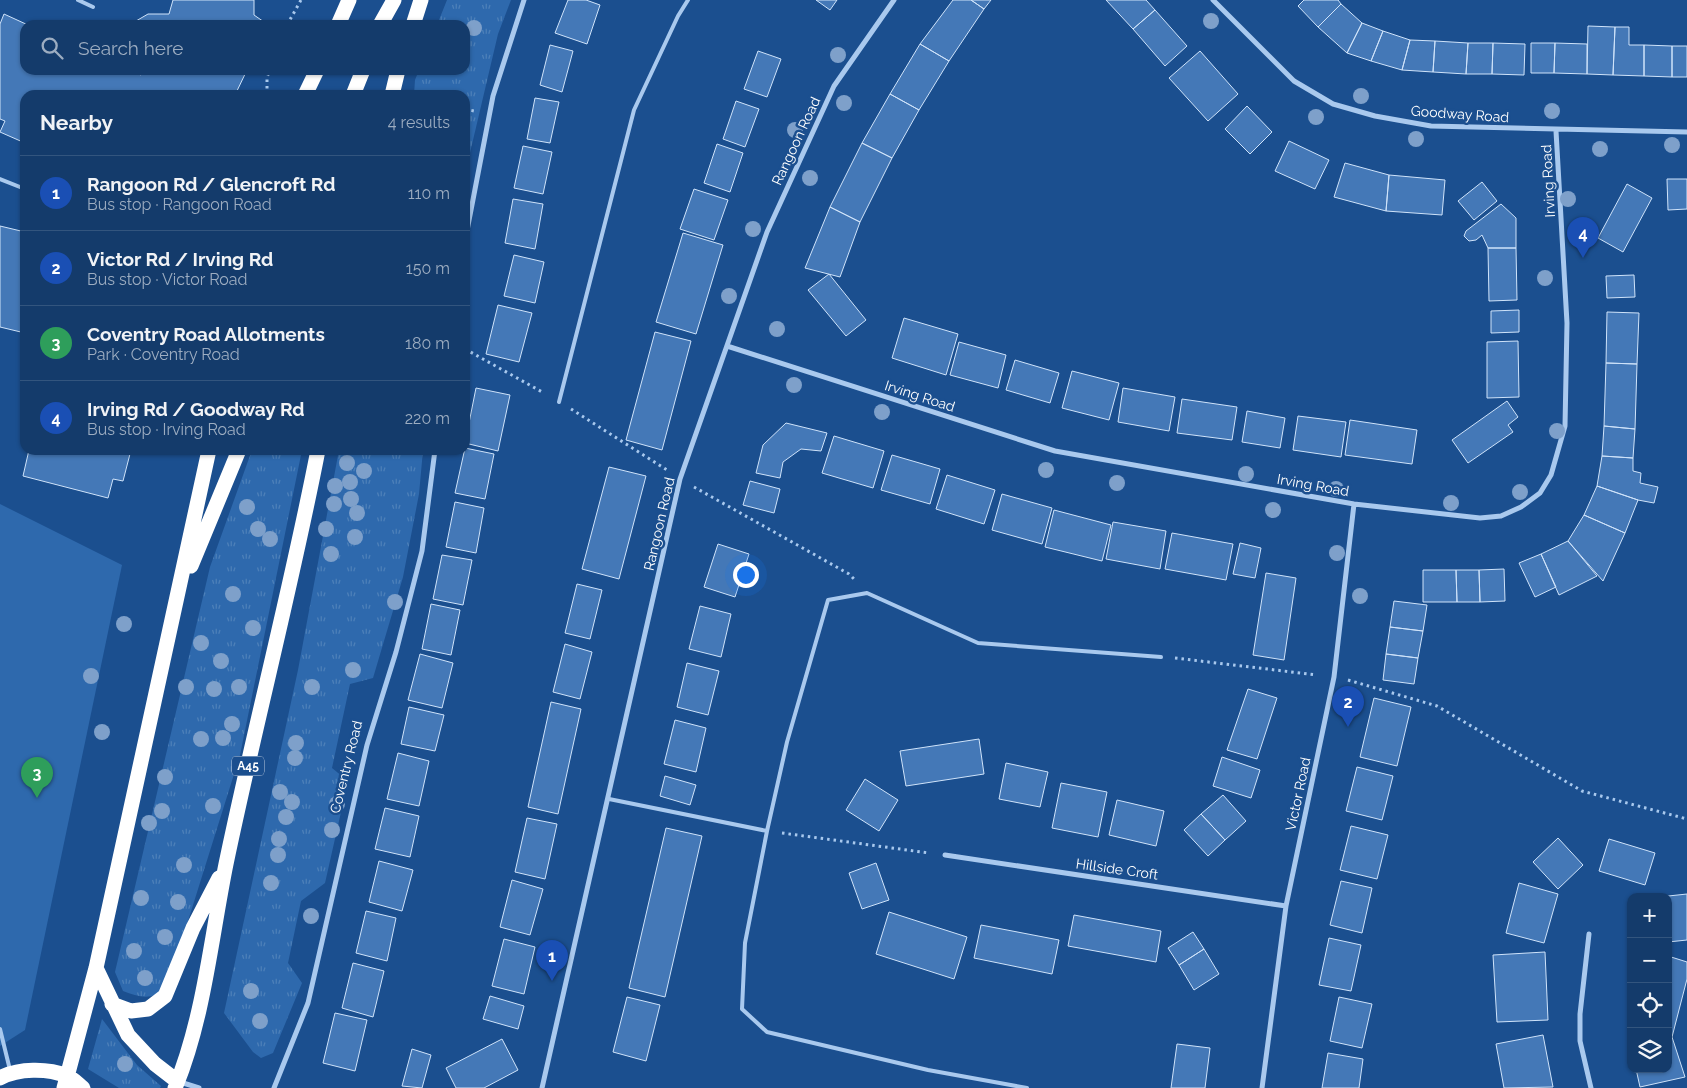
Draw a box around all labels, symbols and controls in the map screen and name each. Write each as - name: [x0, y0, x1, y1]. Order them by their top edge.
- search box: [20, 20, 470, 75]
- icon: search: [38, 34, 66, 62]
- text: Search here: [78, 37, 184, 59]
- street label: Rangoon Road: [769, 94, 823, 188]
- street label: Goodway Road: [1410, 103, 1510, 125]
- text: Nearby: [40, 110, 113, 135]
- text: 4 results: [388, 113, 450, 132]
- street label: Irving Road: [1538, 144, 1558, 218]
- text: Rangoon Rd / Glencroft Rd: [87, 173, 335, 195]
- text: 1: [52, 184, 60, 203]
- text: 110 m: [408, 184, 450, 203]
- text: Bus stop · Rangoon Road: [87, 195, 272, 214]
- pin: 4: [1567, 217, 1599, 258]
- text: Victor Rd / Irving Rd: [87, 248, 273, 270]
- text: 2: [51, 259, 61, 278]
- text: 150 m: [406, 259, 450, 278]
- text: Bus stop · Victor Road: [87, 270, 248, 289]
- text: Coventry Road Allotments: [87, 323, 325, 345]
- text: 3: [52, 334, 60, 353]
- text: 180 m: [405, 334, 450, 353]
- text: Park · Coventry Road: [87, 345, 240, 364]
- street label: Irving Road: [883, 377, 957, 415]
- text: Irving Rd / Goodway Rd: [87, 398, 304, 420]
- text: 4: [51, 409, 61, 428]
- text: 220 m: [405, 409, 450, 428]
- text: Bus stop · Irving Road: [87, 420, 246, 439]
- street label: Irving Road: [1276, 471, 1350, 499]
- street label: Rangoon Road: [640, 476, 678, 572]
- your location: [733, 562, 759, 588]
- pin: 2: [1332, 686, 1364, 727]
- street label: Coventry Road: [327, 719, 365, 815]
- road number: A45: [232, 756, 264, 776]
- street label: Victor Road: [1282, 756, 1314, 832]
- pin: 3: [21, 757, 53, 798]
- street label: Hillside Croft: [1075, 855, 1160, 883]
- map controls: [1627, 893, 1672, 1073]
- button: +: [1627, 893, 1672, 938]
- button: −: [1627, 938, 1672, 983]
- pin: 1: [536, 940, 568, 981]
- button: locate: [1627, 983, 1672, 1028]
- button: layers: [1627, 1028, 1672, 1073]

